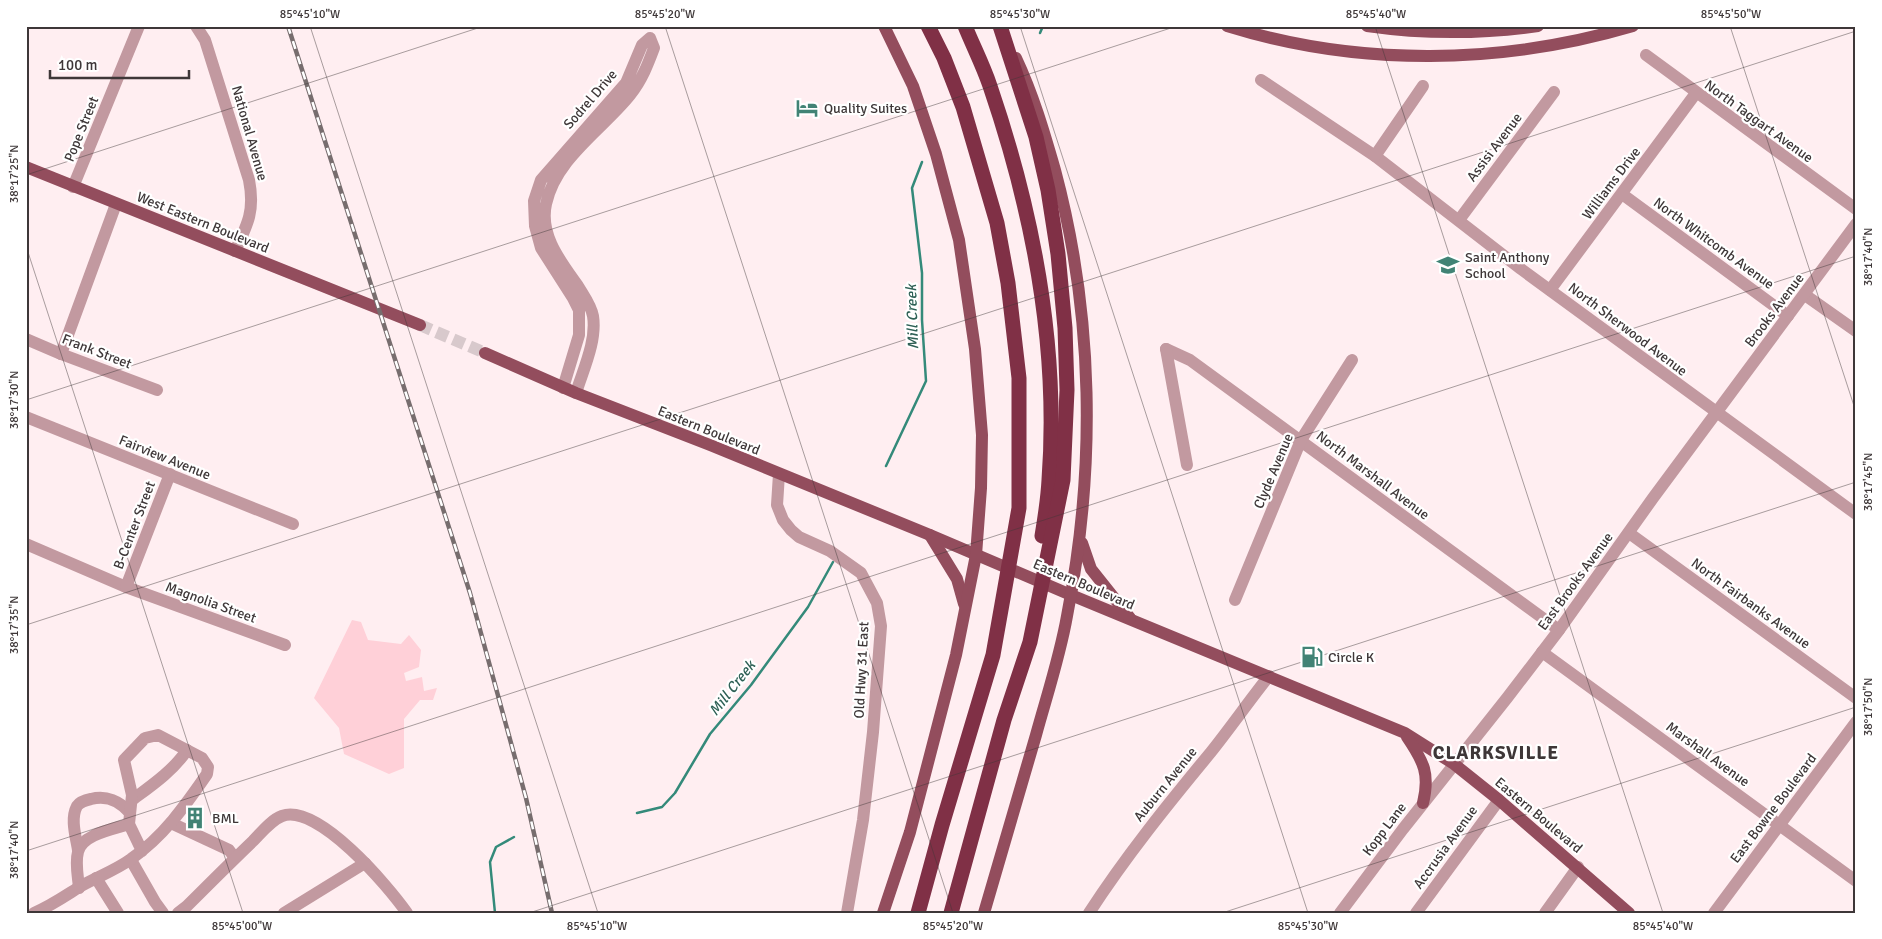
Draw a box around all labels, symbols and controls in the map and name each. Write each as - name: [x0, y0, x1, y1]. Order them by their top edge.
- text: 85°45'10"W: [280, 7, 340, 22]
- text: 85°45'20"W: [635, 7, 695, 22]
- text: 85°45'30"W: [990, 7, 1050, 22]
- text: 85°45'40"W: [1346, 7, 1406, 22]
- text: 85°45'50"W: [1701, 7, 1761, 22]
- scale bar: [50, 48, 189, 80]
- text: 100 m: [58, 56, 98, 74]
- street label: Sodrel Drive: [560, 66, 621, 132]
- street label: North Taggart Avenue: [1701, 76, 1816, 166]
- street label: National Avenue: [228, 84, 271, 183]
- street label: Pope Street: [61, 94, 102, 164]
- hotel icon: Quality Suites: [794, 95, 820, 121]
- place label: Quality Suites: [824, 100, 907, 117]
- street label: Assisi Avenue: [1463, 110, 1526, 185]
- street label: Williams Drive: [1579, 144, 1644, 223]
- text: 38°17'25"N: [7, 145, 22, 203]
- street label: West Eastern Boulevard: [134, 188, 271, 257]
- street label: North Whitcomb Avenue: [1650, 194, 1777, 293]
- text: 38°17'40"N: [1861, 228, 1876, 286]
- place label: Saint Anthony School: [1465, 249, 1550, 282]
- school or university icon: Saint Anthony School: [1435, 252, 1461, 278]
- street label: Brooks Avenue: [1741, 270, 1808, 350]
- street label: North Sherwood Avenue: [1565, 279, 1691, 380]
- water label: Mill Creek: [902, 283, 922, 350]
- street label: Frank Street: [60, 330, 134, 373]
- text: 38°17'30"N: [7, 371, 22, 429]
- street label: Eastern Boulevard: [655, 402, 762, 459]
- street label: North Marshall Avenue: [1313, 427, 1433, 523]
- street label: Fairview Avenue: [117, 431, 213, 484]
- street label: Clyde Avenue: [1250, 431, 1297, 511]
- text: 38°17'45"N: [1861, 453, 1876, 511]
- street label: B-Center Street: [110, 479, 159, 572]
- street label: East Brooks Avenue: [1534, 529, 1617, 634]
- street label: Eastern Boulevard: [1030, 555, 1137, 614]
- street label: North Fairbanks Avenue: [1688, 555, 1814, 652]
- street label: Magnolia Street: [163, 578, 259, 627]
- text: 38°17'35"N: [7, 596, 22, 654]
- street label: Old Hwy 31 East: [850, 621, 873, 719]
- fuel station icon: Circle K: [1299, 644, 1325, 670]
- place label: Circle K: [1328, 649, 1375, 666]
- water label: Mill Creek: [705, 656, 760, 719]
- text: 38°17'50"N: [1861, 678, 1876, 736]
- street label: Marshall Avenue: [1663, 718, 1753, 790]
- district label: CLARKSVILLE: [1433, 741, 1559, 765]
- street label: Auburn Avenue: [1130, 744, 1201, 825]
- street label: East Bowne Boulevard: [1727, 750, 1820, 866]
- street label: Eastern Boulevard: [1492, 774, 1586, 857]
- street label: Kopp Lane: [1359, 799, 1410, 859]
- street label: Accrusia Avenue: [1410, 803, 1481, 892]
- building icon: BML: [182, 805, 208, 831]
- place label: BML: [212, 810, 239, 827]
- text: 38°17'40"N: [7, 821, 22, 879]
- text: 85°45'00"W: [212, 919, 272, 934]
- text: 85°45'10"W: [567, 919, 627, 934]
- text: 85°45'20"W: [923, 919, 983, 934]
- text: 85°45'30"W: [1278, 919, 1338, 934]
- text: 85°45'40"W: [1633, 919, 1693, 934]

